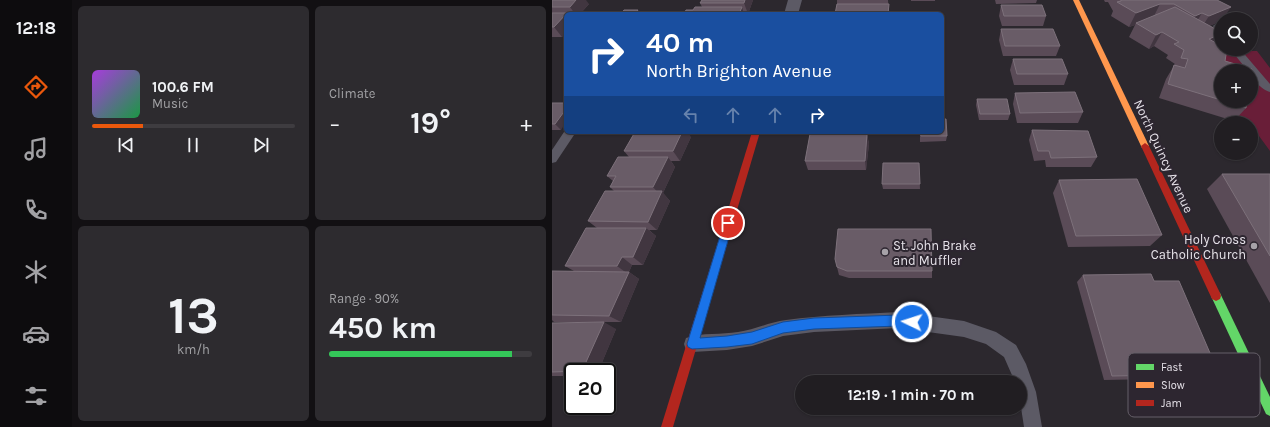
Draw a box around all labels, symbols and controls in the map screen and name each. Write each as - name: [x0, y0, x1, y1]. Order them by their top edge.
- map controls: [1214, 12, 1258, 160]
- button: search: [1214, 12, 1258, 56]
- text: 12:18: [16, 17, 56, 39]
- text: 40 m: [646, 26, 714, 59]
- icon: right: [580, 28, 632, 80]
- text: North Brighton Avenue: [646, 60, 832, 82]
- button: +: [1214, 64, 1258, 108]
- icon: directions: [22, 73, 50, 101]
- text: 100.6 FM: [152, 78, 214, 96]
- text: Climate: [329, 86, 375, 101]
- text: Music: [152, 96, 188, 111]
- street label: North Quincy Avenue: [1131, 97, 1197, 216]
- icon: left: [680, 104, 702, 126]
- icon: ahead: [722, 104, 744, 126]
- icon: ahead: [764, 104, 786, 126]
- icon: right: [806, 104, 828, 126]
- text: 19°: [410, 105, 451, 141]
- text: −: [329, 111, 341, 137]
- text: +: [520, 111, 532, 137]
- button: −: [1214, 116, 1258, 160]
- icon: previous: [115, 134, 137, 156]
- icon: pause: [182, 134, 204, 156]
- icon: next: [250, 134, 272, 156]
- icon: music: [22, 135, 50, 163]
- icon: phone: [22, 196, 50, 224]
- pin: [711, 206, 745, 240]
- icon: arrive: [717, 212, 739, 234]
- place label: Holy Cross Catholic Church: [1151, 232, 1246, 262]
- place label: St. John Brake and Muffler: [893, 238, 977, 268]
- marker: Holy Cross Catholic Church: [1249, 241, 1259, 251]
- marker: St. John Brake and Muffler: [880, 247, 890, 257]
- icon: climate: [22, 258, 50, 286]
- text: 13: [168, 285, 219, 346]
- text: Range · 90%: [329, 291, 399, 306]
- position arrow: [891, 301, 933, 343]
- text: 450 km: [329, 310, 437, 346]
- icon: car: [22, 320, 50, 348]
- text: km/h: [177, 342, 210, 357]
- legend: [1128, 353, 1260, 417]
- text: Fast: [1161, 361, 1182, 374]
- speed limit sign: 20: [564, 363, 616, 415]
- text: Slow: [1161, 379, 1185, 392]
- icon: filters: [22, 382, 50, 410]
- text: 12:19 · 1 min · 70 m: [847, 386, 975, 404]
- text: Jam: [1161, 397, 1182, 410]

